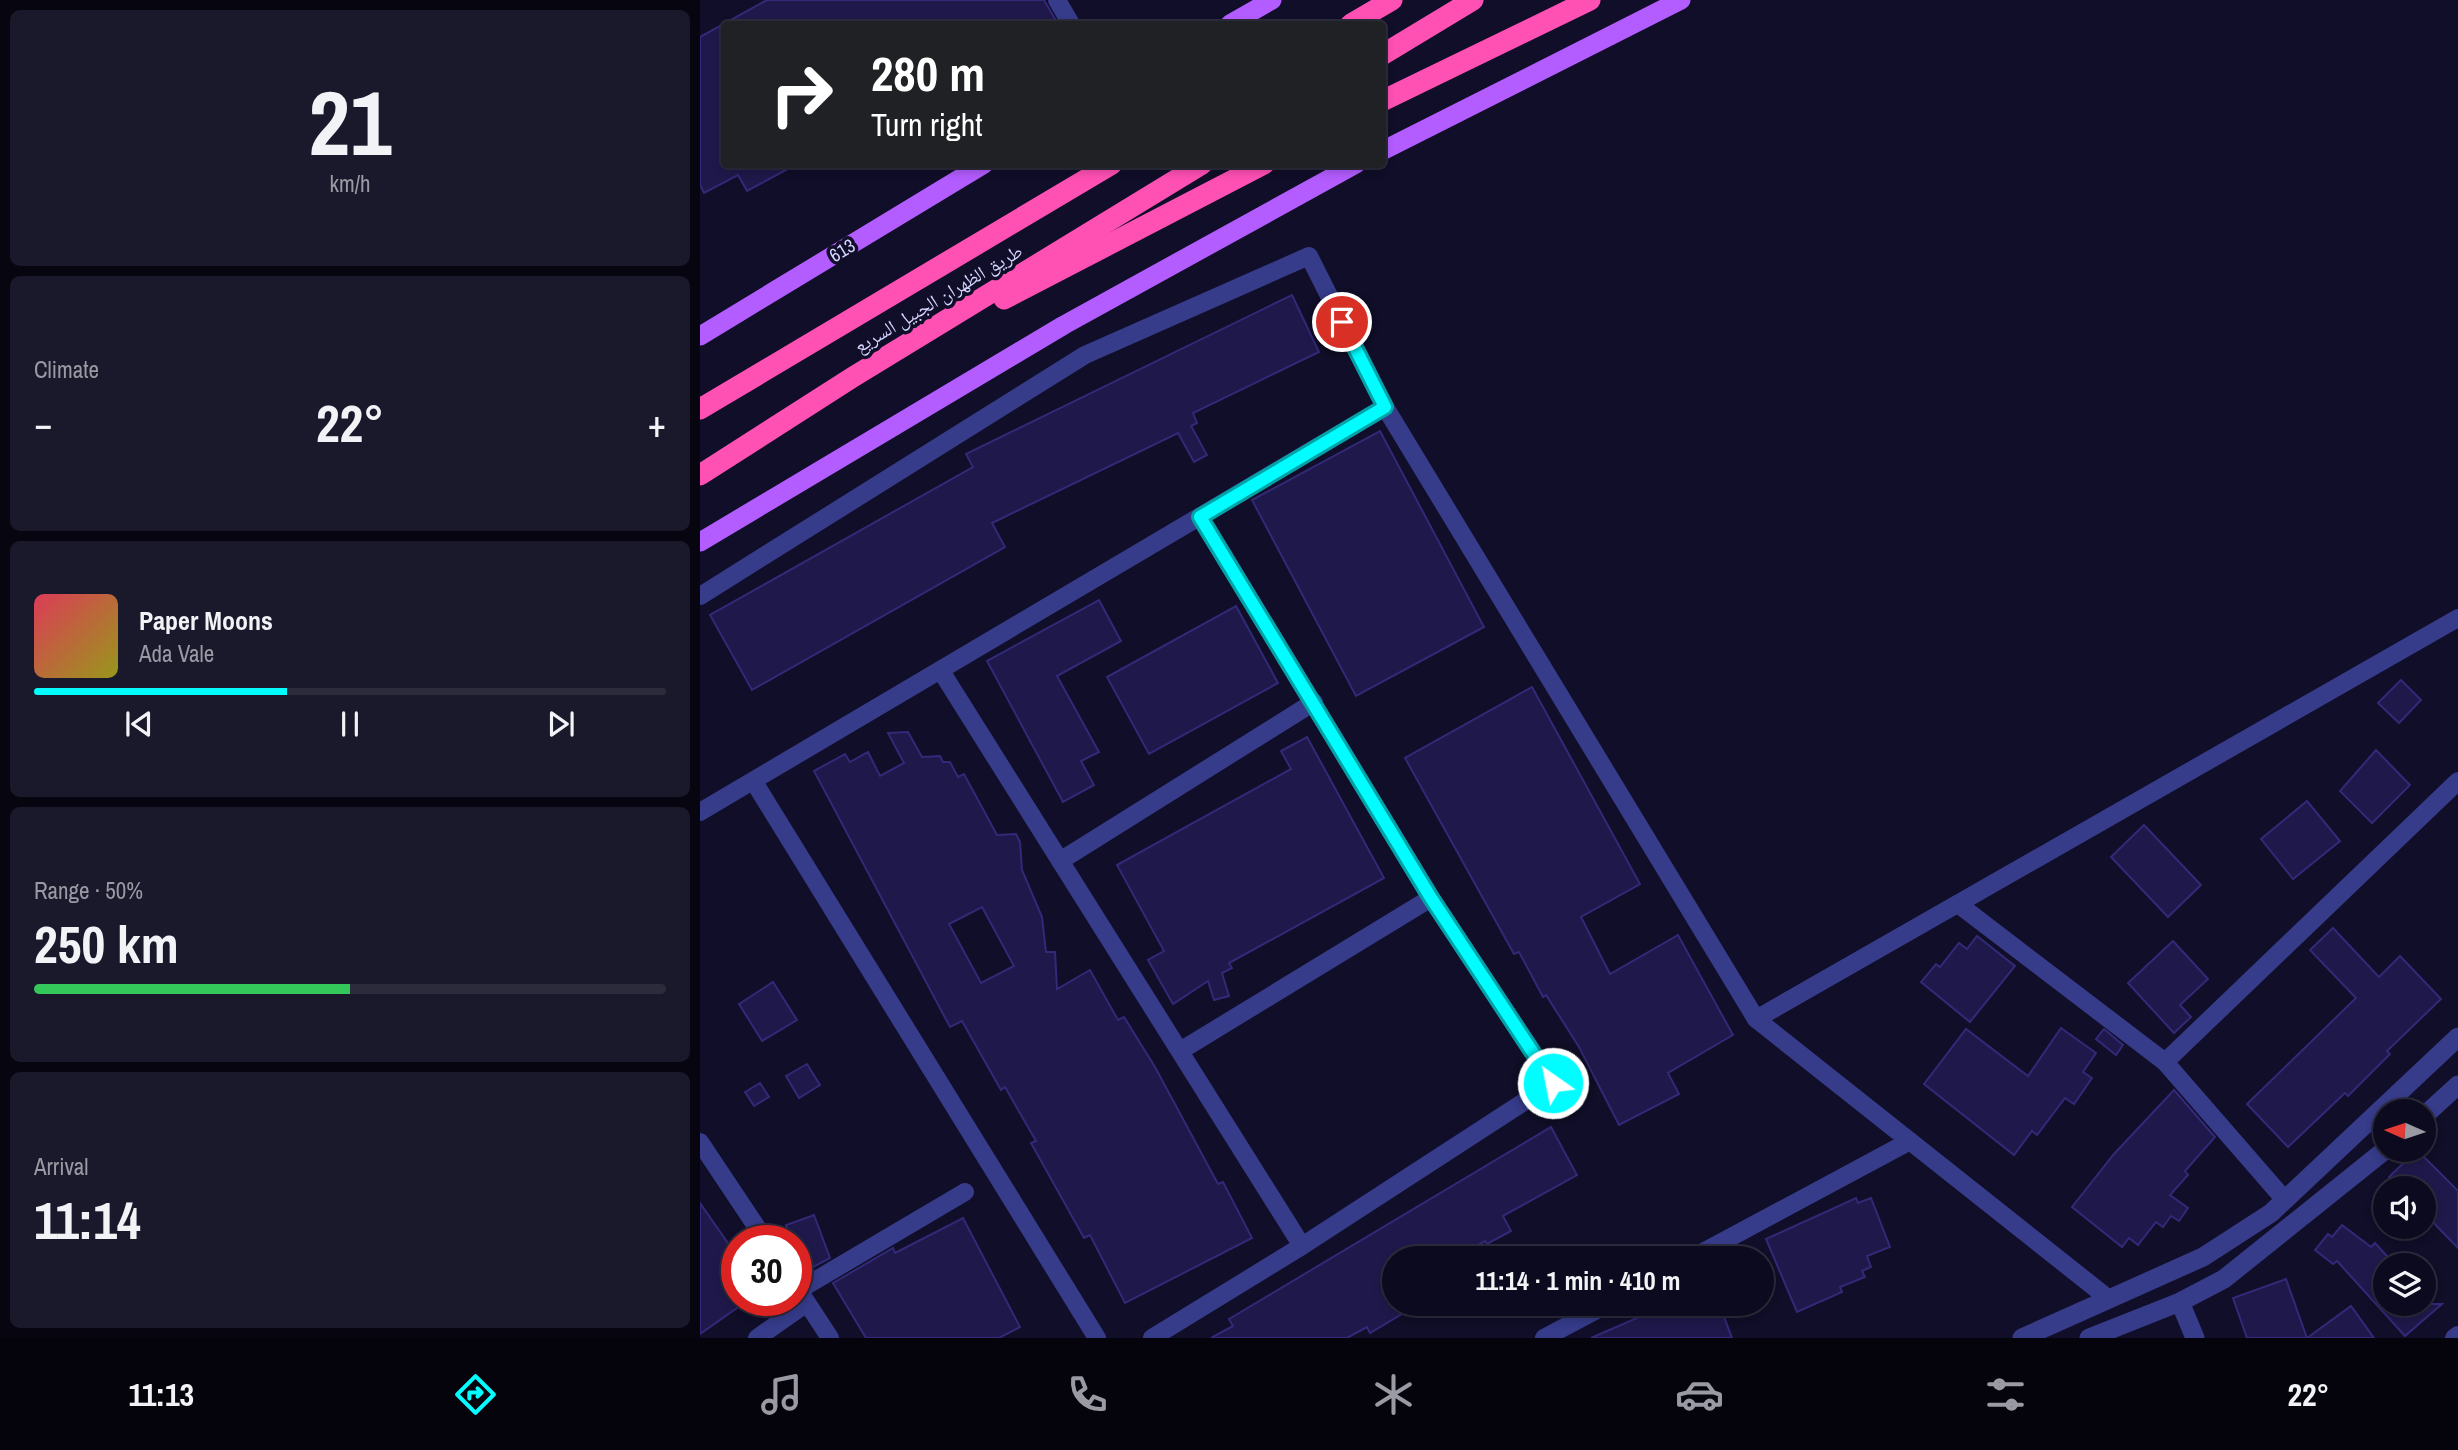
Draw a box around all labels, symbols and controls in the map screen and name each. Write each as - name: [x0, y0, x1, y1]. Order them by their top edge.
- text: 280 m: [871, 40, 985, 106]
- icon: right: [756, 49, 847, 140]
- text: 21: [309, 61, 392, 183]
- text: Turn right: [871, 103, 983, 146]
- text: km/h: [330, 168, 370, 199]
- street label: 613: [824, 232, 860, 268]
- street label: طريق الظهران الجبيل السريع: [849, 237, 1027, 359]
- pin: [1312, 292, 1372, 352]
- icon: arrive: [1323, 303, 1361, 341]
- text: Climate: [34, 354, 99, 385]
- text: 22°: [316, 388, 384, 458]
- text: −: [34, 398, 52, 449]
- text: +: [648, 398, 666, 449]
- text: Paper Moons: [139, 603, 273, 638]
- text: Ada Vale: [139, 638, 214, 669]
- icon: previous: [120, 705, 158, 743]
- icon: pause: [331, 705, 369, 743]
- icon: next: [542, 705, 580, 743]
- text: Range · 50%: [34, 875, 143, 906]
- text: 250 km: [34, 909, 179, 979]
- position arrow: [1516, 1046, 1590, 1120]
- north arrow: [2373, 1099, 2436, 1162]
- map controls: [2373, 1099, 2436, 1316]
- text: Arrival: [34, 1151, 89, 1182]
- button: sound: [2373, 1176, 2436, 1239]
- text: 11:14: [34, 1185, 141, 1255]
- speed limit sign: 30: [721, 1225, 812, 1316]
- button: layers: [2373, 1253, 2436, 1316]
- text: 11:14 · 1 min · 410 m: [1475, 1263, 1681, 1298]
- icon: directions: [451, 1370, 500, 1419]
- icon: music: [757, 1370, 806, 1419]
- icon: phone: [1063, 1370, 1112, 1419]
- icon: climate: [1369, 1370, 1418, 1419]
- icon: car: [1675, 1370, 1724, 1419]
- icon: filters: [1981, 1370, 2030, 1419]
- text: 11:13: [129, 1373, 194, 1416]
- text: 22°: [2287, 1373, 2329, 1416]

